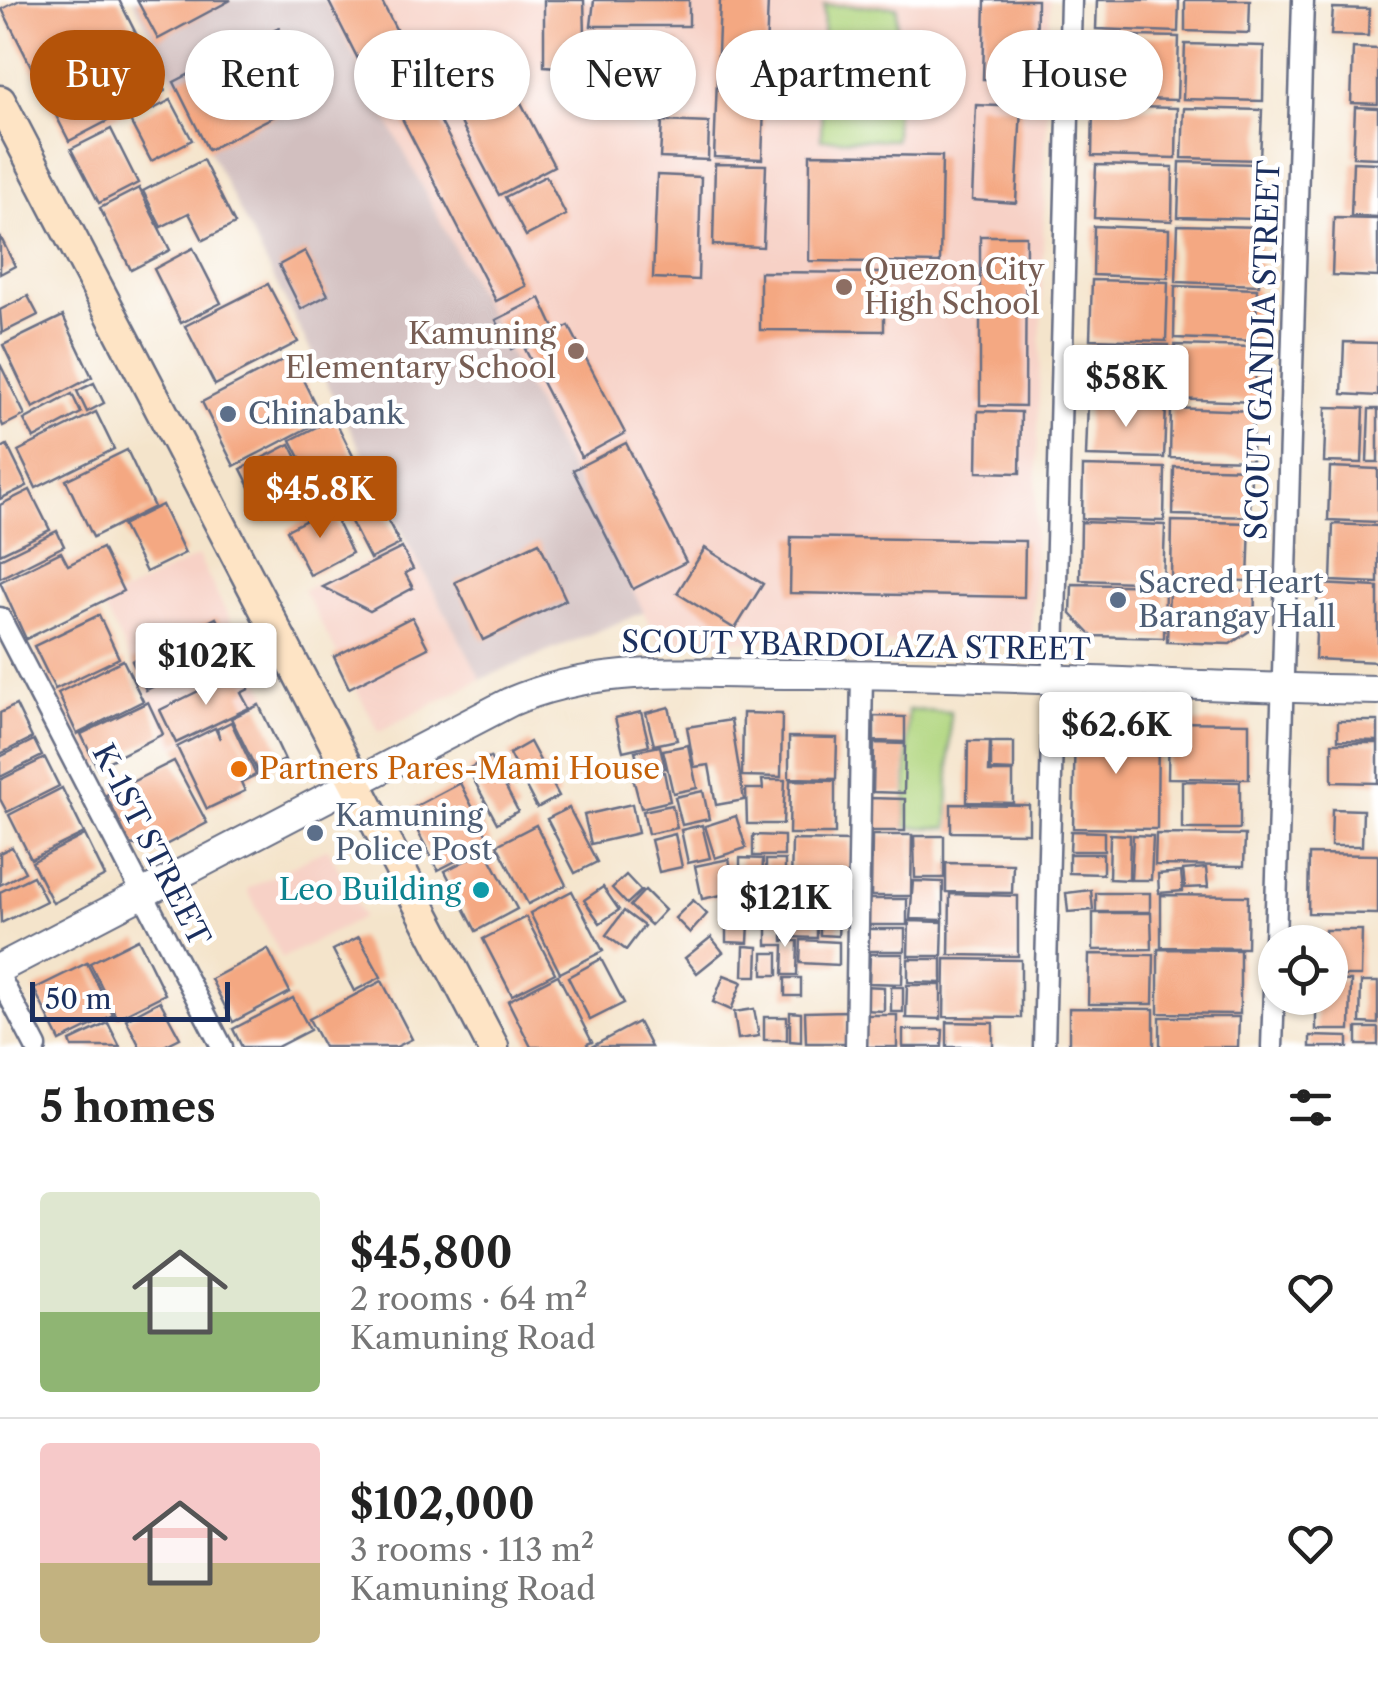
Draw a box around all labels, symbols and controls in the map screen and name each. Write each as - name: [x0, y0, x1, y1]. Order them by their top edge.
- chip: Buy: [30, 30, 165, 120]
- chip: Rent: [185, 30, 334, 120]
- chip: Filters: [354, 30, 530, 120]
- chip: New: [550, 30, 696, 120]
- chip: Apartment: [716, 30, 966, 120]
- chip: House: [986, 30, 1163, 120]
- street label: SCOUT GANDIA STREET: [1237, 159, 1288, 540]
- place label: Quezon City High School: [864, 251, 1045, 322]
- marker: Quezon City High School: [833, 276, 855, 298]
- place label: Kamuning Elementary School: [285, 315, 556, 386]
- marker: Kamuning Elementary School: [565, 340, 587, 362]
- pin: $58K: [1067, 345, 1185, 430]
- text: $58K: [1086, 358, 1166, 397]
- place label: Chinabank: [248, 395, 405, 432]
- marker: Chinabank: [217, 403, 239, 425]
- pin: $45.8K: [239, 456, 401, 541]
- text: $45.8K: [266, 469, 374, 508]
- place label: Sacred Heart Barangay Hall: [1138, 564, 1336, 635]
- marker: Sacred Heart Barangay Hall: [1107, 589, 1129, 611]
- pin: $102K: [136, 623, 276, 708]
- street label: SCOUT YBARDOLAZA STREET: [621, 623, 1092, 668]
- text: $102K: [158, 636, 254, 675]
- pin: $62.6K: [1035, 692, 1197, 777]
- text: $62.6K: [1061, 705, 1171, 744]
- street label: K-1ST STREET: [85, 737, 219, 953]
- place label: Partners Pares-Mami House: [259, 750, 660, 787]
- marker: Partners Pares-Mami House: [228, 758, 250, 780]
- place label: Kamuning Police Post: [335, 797, 492, 868]
- marker: Kamuning Police Post: [304, 822, 326, 844]
- pin: $121K: [715, 865, 855, 950]
- place label: Leo Building: [279, 871, 461, 908]
- text: $121K: [739, 878, 831, 917]
- marker: Leo Building: [470, 879, 492, 901]
- map controls: [1258, 925, 1348, 1015]
- button: locate: [1258, 925, 1348, 1015]
- scale bar: [30, 977, 230, 1021]
- text: 50 m: [45, 982, 112, 1016]
- icon: filters: [1283, 1080, 1338, 1135]
- text: 5 homes: [40, 1081, 216, 1133]
- text: $45,800: [350, 1227, 512, 1279]
- icon: home: [120, 1232, 240, 1352]
- icon: heart: [1283, 1265, 1338, 1320]
- text: 2 rooms · 64 m²: [350, 1279, 588, 1318]
- text: Kamuning Road: [350, 1318, 596, 1357]
- text: $102,000: [350, 1478, 535, 1530]
- icon: home: [120, 1483, 240, 1603]
- icon: heart: [1283, 1516, 1338, 1571]
- text: 3 rooms · 113 m²: [350, 1530, 594, 1569]
- text: Kamuning Road: [350, 1569, 596, 1608]

